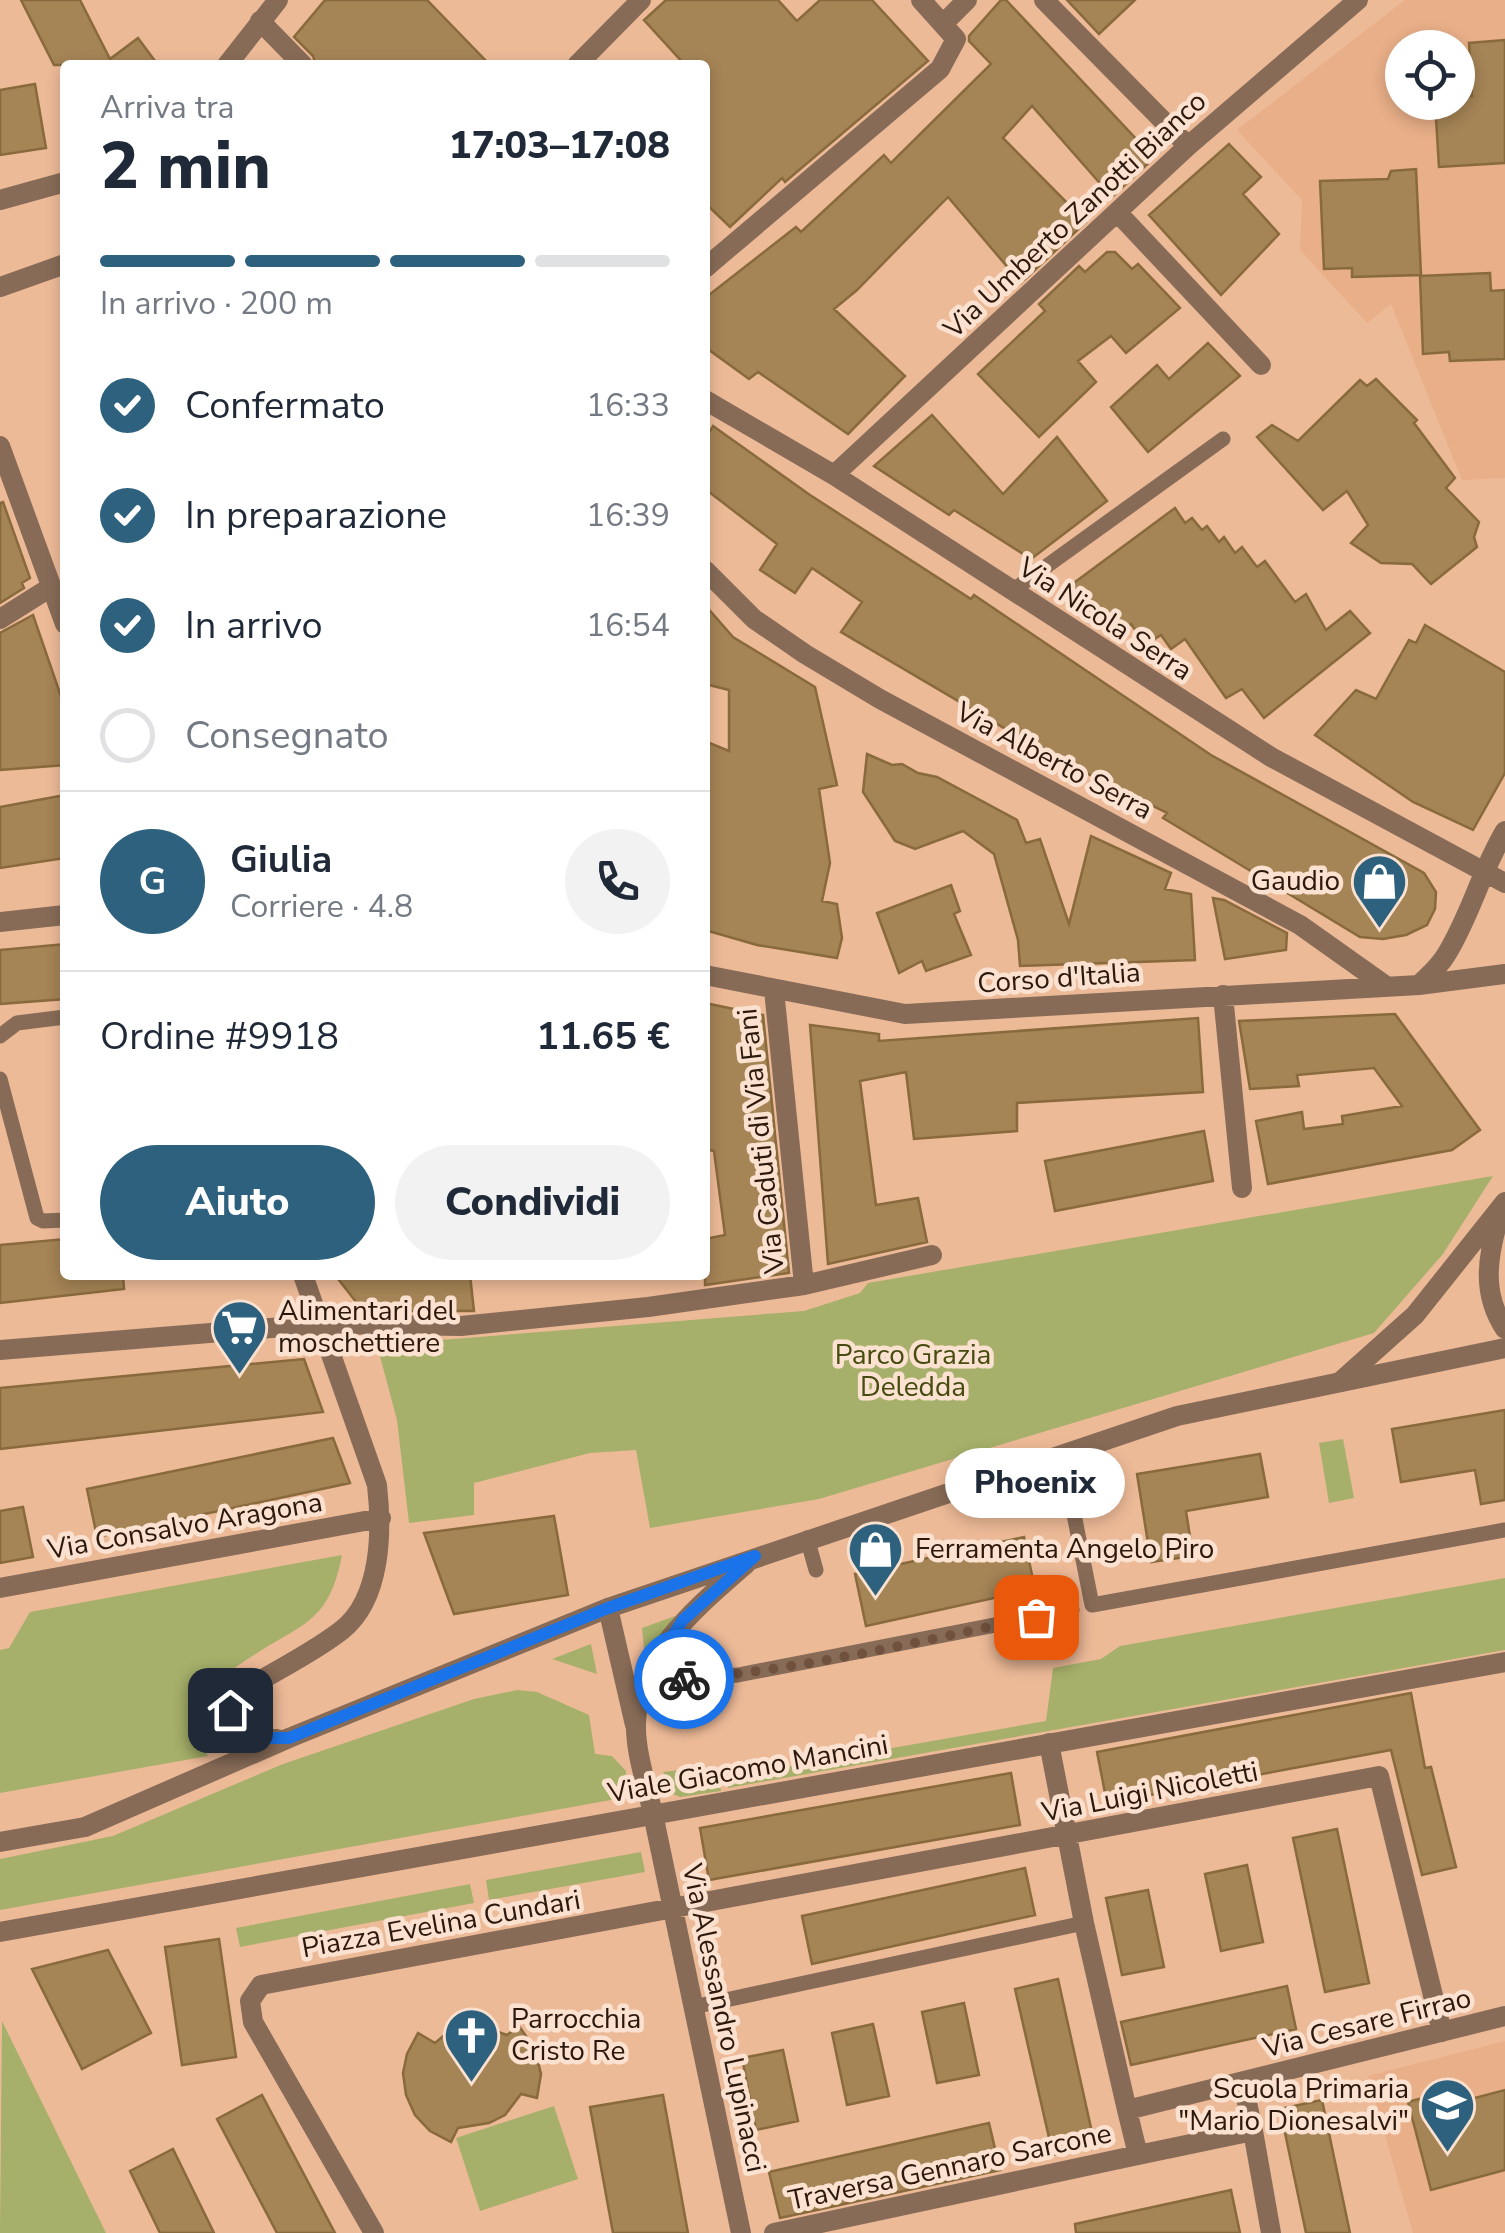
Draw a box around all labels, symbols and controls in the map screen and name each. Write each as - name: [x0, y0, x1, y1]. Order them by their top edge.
- map controls: [1385, 30, 1475, 120]
- button: locate: [1385, 30, 1475, 120]
- street label: Via Umberto Zanotti Bianco: [935, 83, 1215, 348]
- text: Arriva tra: [100, 86, 234, 129]
- text: 17:03–17:08: [449, 120, 670, 171]
- text: 2 min: [100, 122, 271, 211]
- text: In arrivo · 200 m: [100, 282, 333, 325]
- icon: check: [100, 378, 155, 433]
- text: Confermato: [185, 380, 385, 431]
- text: 16:33: [586, 384, 670, 427]
- icon: check: [100, 488, 155, 543]
- text: In preparazione: [185, 490, 447, 541]
- text: 16:39: [586, 494, 670, 537]
- street label: Via Nicola Serra: [1010, 548, 1199, 690]
- icon: check: [100, 598, 155, 653]
- text: In arrivo: [185, 600, 323, 651]
- text: 16:54: [586, 604, 670, 647]
- street label: Via Alberto Serra: [948, 693, 1159, 829]
- text: Consegnato: [185, 710, 389, 761]
- button: phone: [565, 829, 670, 934]
- text: Giulia: [230, 834, 332, 885]
- shop icon: Gaudio: [1349, 851, 1409, 930]
- text: G: [139, 856, 166, 907]
- place label: Gaudio: [1251, 862, 1340, 900]
- text: Corriere · 4.8: [230, 885, 413, 928]
- street label: Corso d'Italia: [976, 953, 1142, 1003]
- street label: Via Caduti di Via Fani: [728, 1007, 794, 1276]
- text: Ordine #9918: [100, 1011, 339, 1062]
- text: 11.65 €: [536, 1011, 670, 1062]
- button: Aiuto: [100, 1145, 375, 1260]
- button: Condividi: [395, 1145, 670, 1260]
- place label: Alimentari del moschettiere: [278, 1292, 457, 1362]
- supermarket icon: Alimentari del moschettiere: [209, 1297, 269, 1376]
- park label: Parco Grazia Deledda: [835, 1336, 991, 1406]
- callout: Phoenix: [946, 1447, 1126, 1517]
- text: Phoenix: [974, 1461, 1096, 1504]
- street label: Via Consalvo Aragona: [44, 1483, 325, 1569]
- shop icon: Ferramenta Angelo Piro: [846, 1519, 906, 1598]
- place label: Ferramenta Angelo Piro: [915, 1530, 1214, 1568]
- pin: [994, 1575, 1079, 1660]
- icon: bag: [1009, 1590, 1064, 1645]
- courier: [634, 1629, 734, 1729]
- icon: bike: [657, 1652, 712, 1707]
- pin: [188, 1668, 273, 1753]
- icon: home: [203, 1683, 258, 1738]
- street label: Viale Giacomo Mancini: [604, 1726, 891, 1813]
- street label: Via Luigi Nicoletti: [1038, 1752, 1261, 1832]
- street label: Via Alessandro Lupinacci: [673, 1859, 775, 2176]
- street label: Piazza Evelina Cundari: [299, 1881, 583, 1967]
- street label: Via Cesare Firrao: [1258, 1979, 1475, 2067]
- place label: Parrocchia Cristo Re: [511, 2000, 641, 2070]
- church icon: Parrocchia Cristo Re: [442, 2005, 502, 2084]
- place label: Scuola Primaria "Mario Dionesalvi": [1178, 2070, 1409, 2140]
- school or university icon: Scuola Primaria "Mario Dionesalvi": [1418, 2075, 1478, 2154]
- street label: Traversa Gennaro Sarcone: [785, 2114, 1115, 2220]

